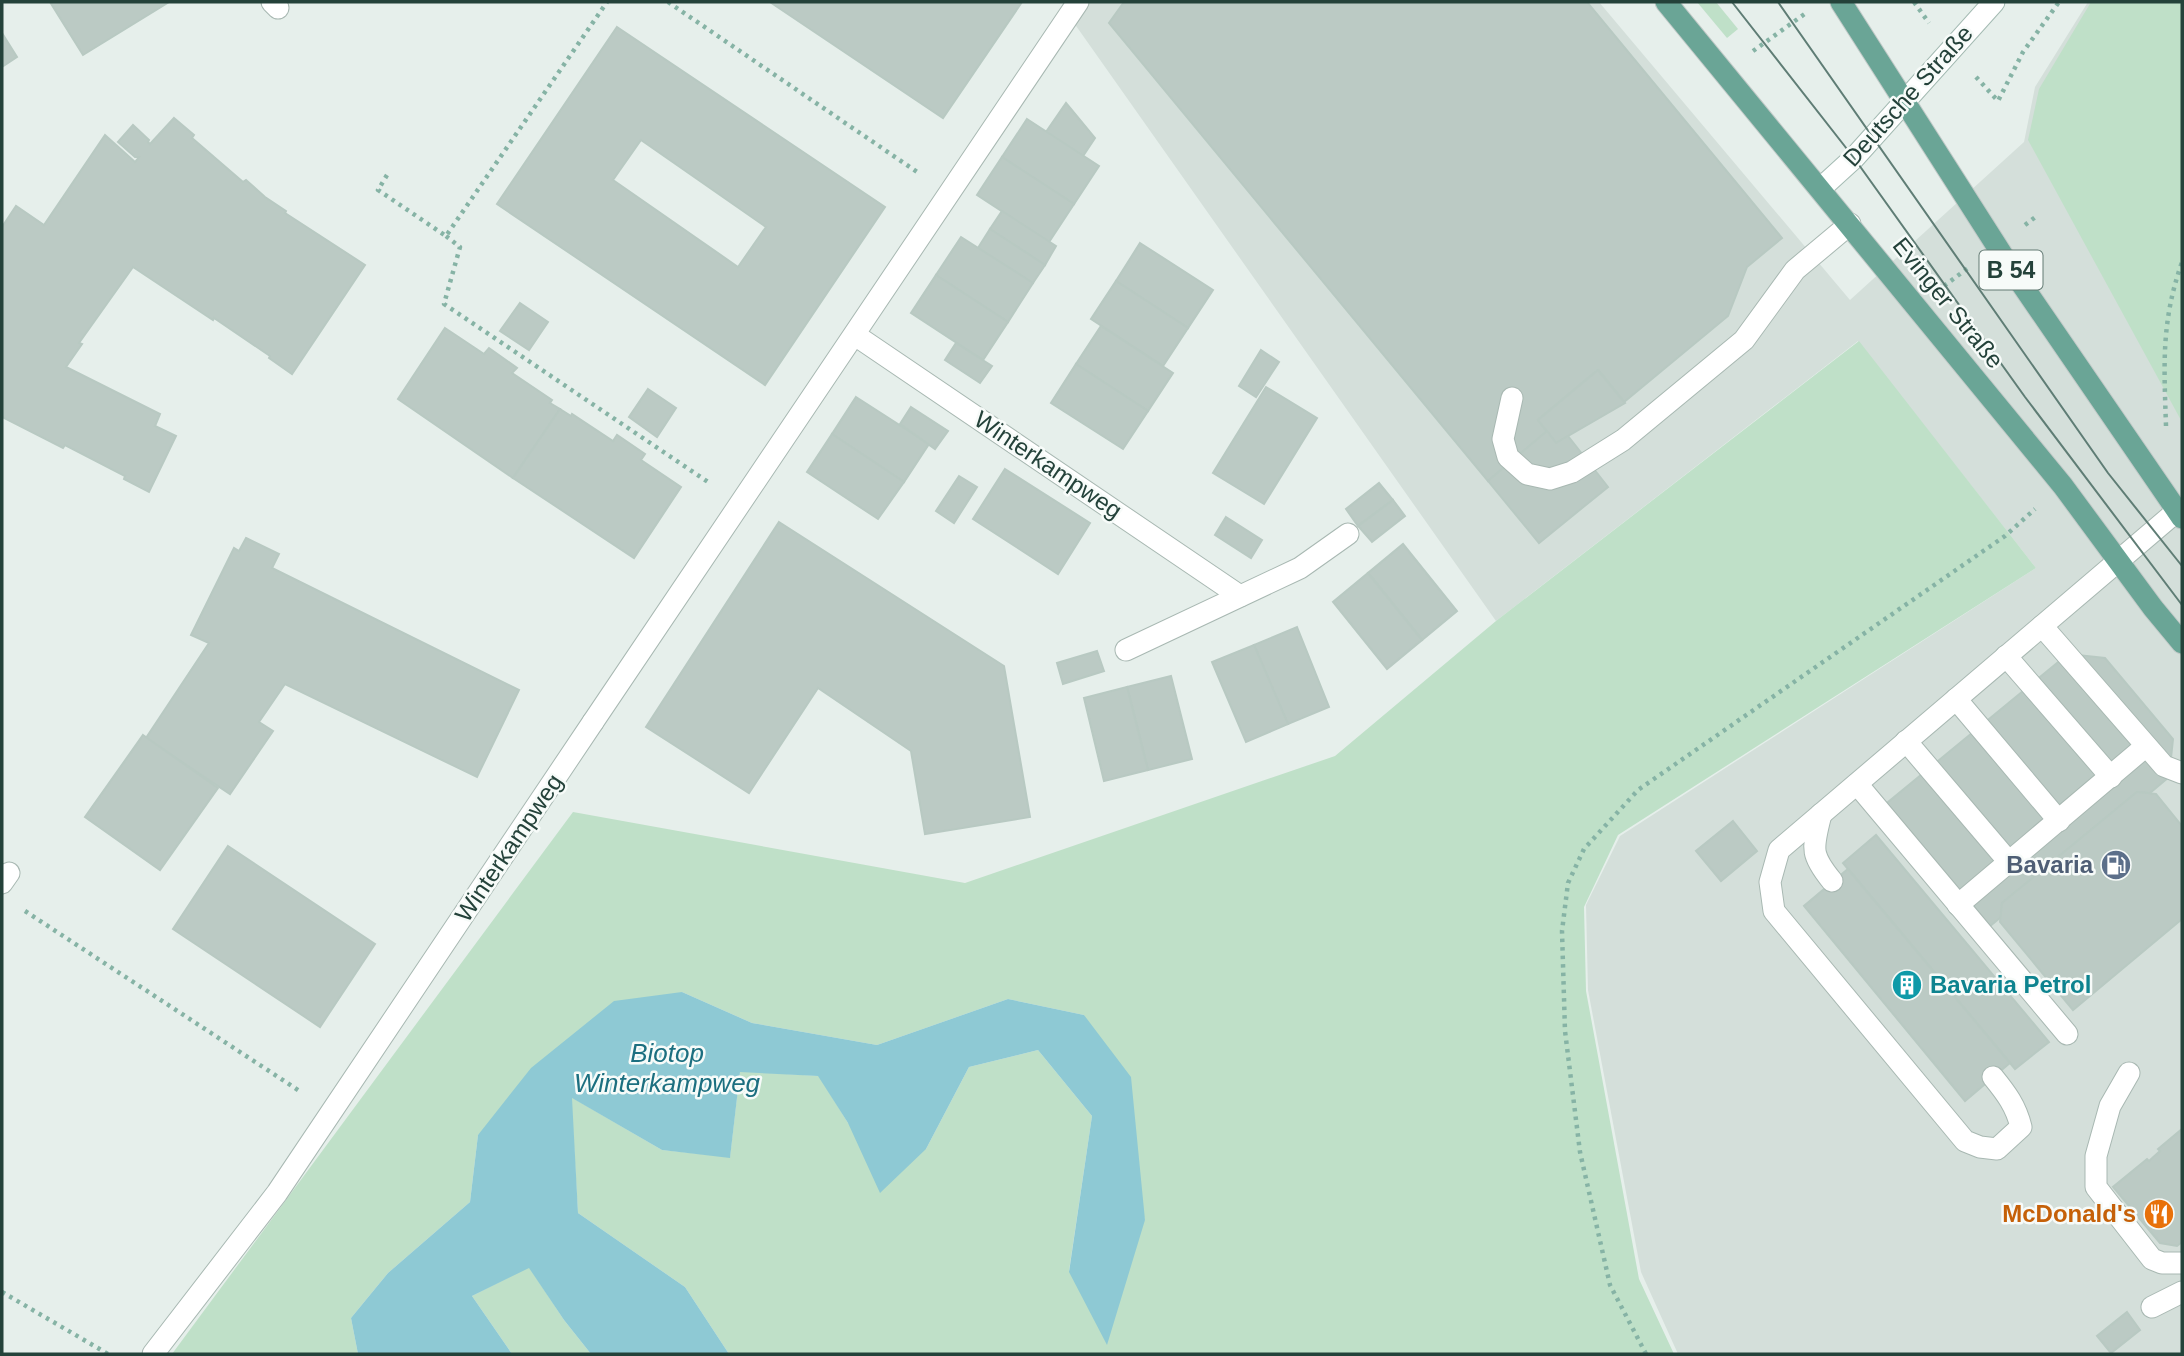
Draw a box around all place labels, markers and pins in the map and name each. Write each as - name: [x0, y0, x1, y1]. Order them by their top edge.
- fuel station icon: Bavaria: [2099, 848, 2133, 882]
- place label: Bavaria: [2006, 851, 2094, 878]
- building icon: Bavaria Petrol: [1890, 968, 1924, 1002]
- place label: Bavaria Petrol: [1930, 971, 2091, 998]
- restaurant icon: McDonald's: [2142, 1197, 2176, 1231]
- place label: McDonald's: [2002, 1200, 2136, 1227]

